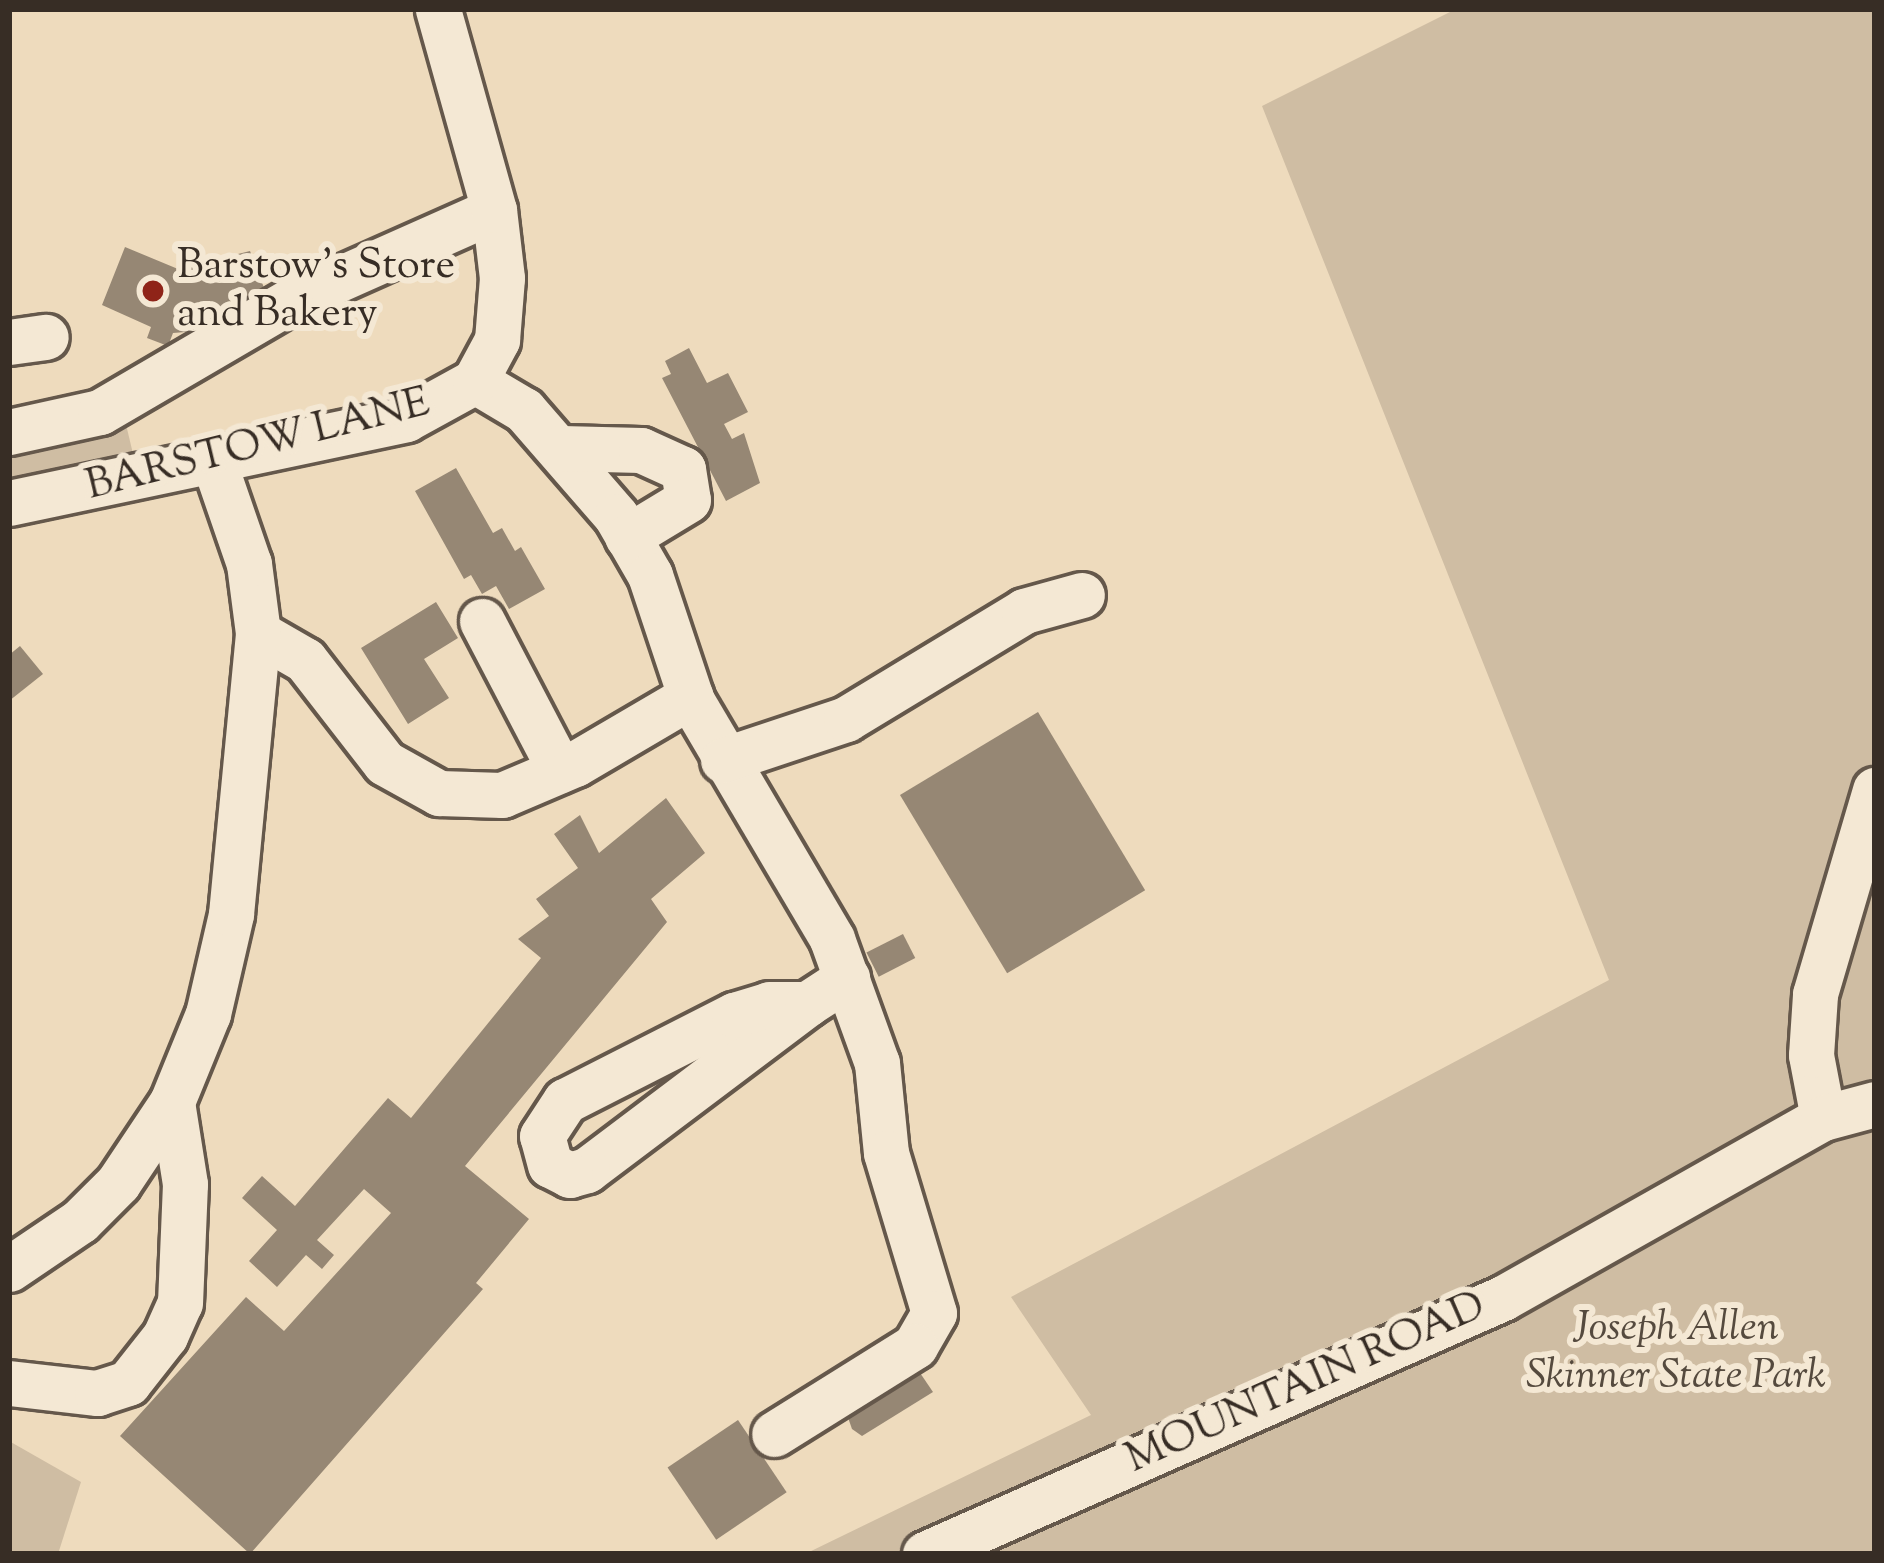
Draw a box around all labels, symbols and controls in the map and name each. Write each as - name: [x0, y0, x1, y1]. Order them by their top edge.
- place label: Barstow's Store and Bakery: [177, 242, 455, 340]
- marker: Barstow's Store and Bakery: [140, 278, 166, 304]
- street label: BARSTOW LANE: [81, 379, 435, 513]
- street label: MOUNTAIN ROAD: [1119, 1282, 1493, 1486]
- park label: Joseph Allen Skinner State Park: [1526, 1304, 1826, 1402]

